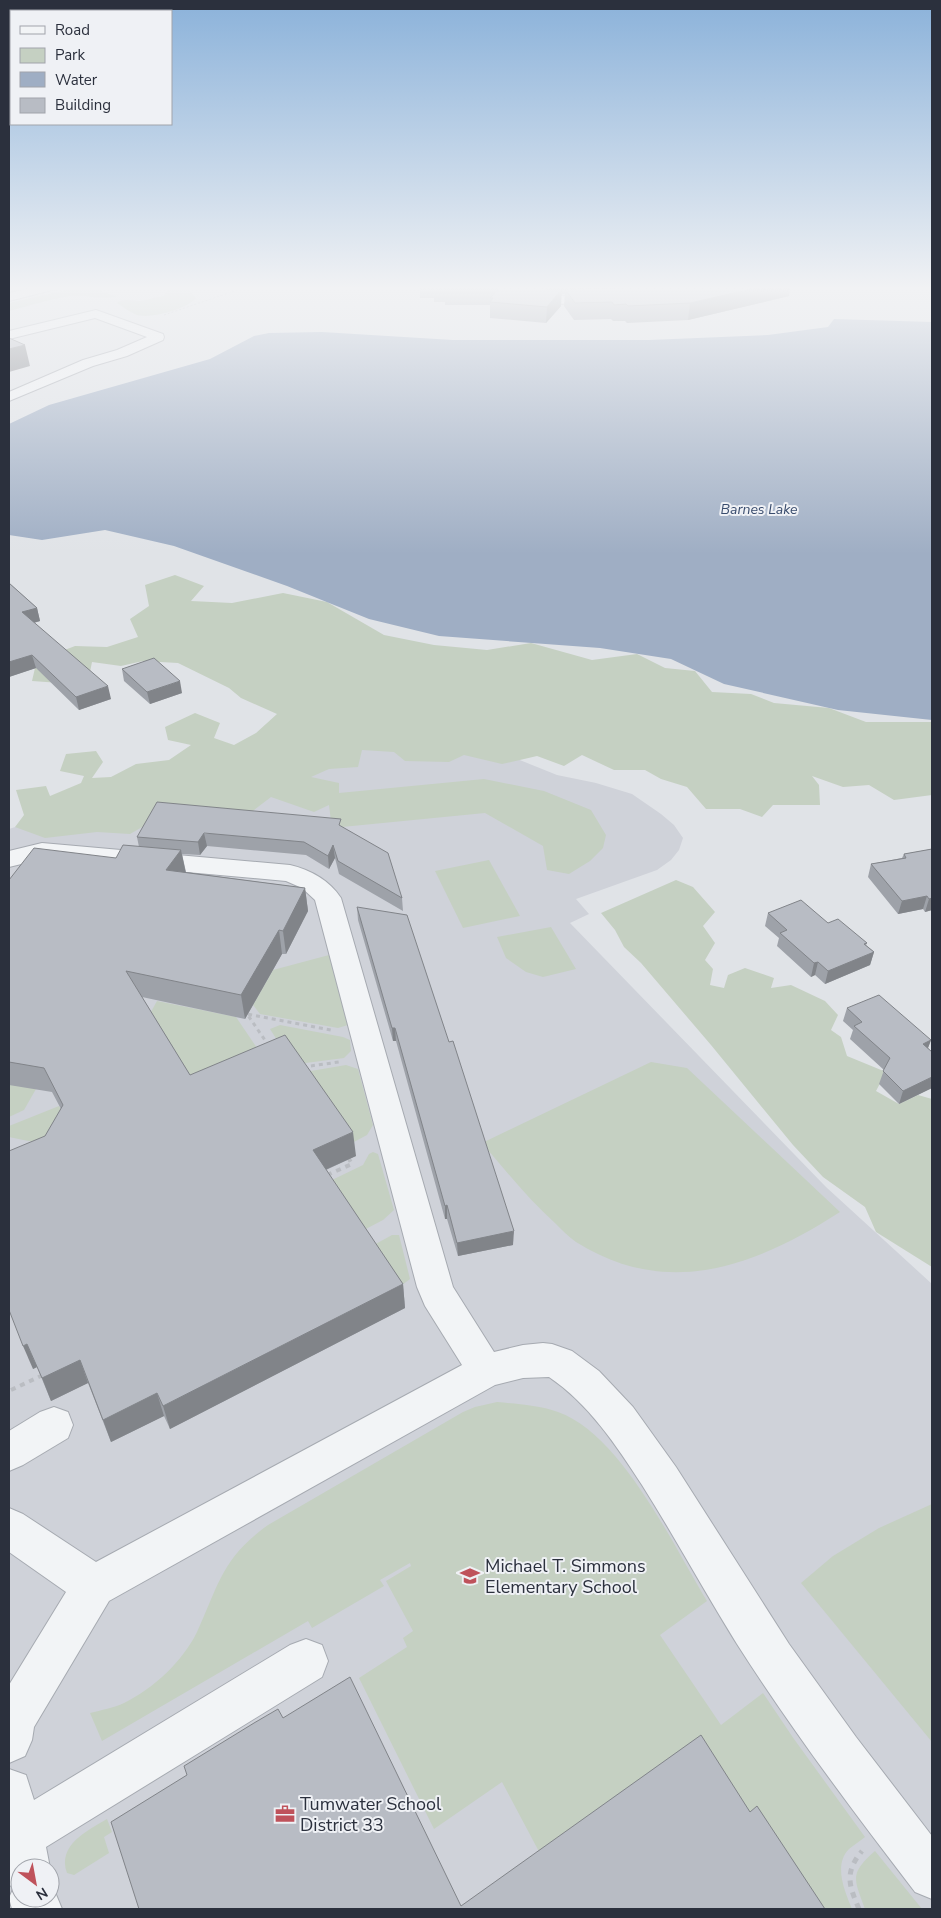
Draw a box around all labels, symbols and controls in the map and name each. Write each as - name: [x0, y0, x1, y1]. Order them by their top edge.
- legend: [10, 10, 172, 125]
- text: Road: [55, 20, 90, 40]
- text: Park: [55, 45, 85, 65]
- text: Water: [55, 70, 98, 90]
- text: Building: [55, 95, 111, 115]
- water label: Barnes Lake: [721, 500, 798, 519]
- place label: Michael T. Simmons Elementary School: [485, 1554, 646, 1599]
- school or university icon: Michael T. Simmons Elementary School: [459, 1565, 481, 1587]
- place label: Tumwater School District 33: [300, 1792, 442, 1837]
- office icon: Tumwater School District 33: [274, 1803, 296, 1825]
- north arrow: [10, 1858, 60, 1908]
- text: N: [32, 1883, 51, 1904]

